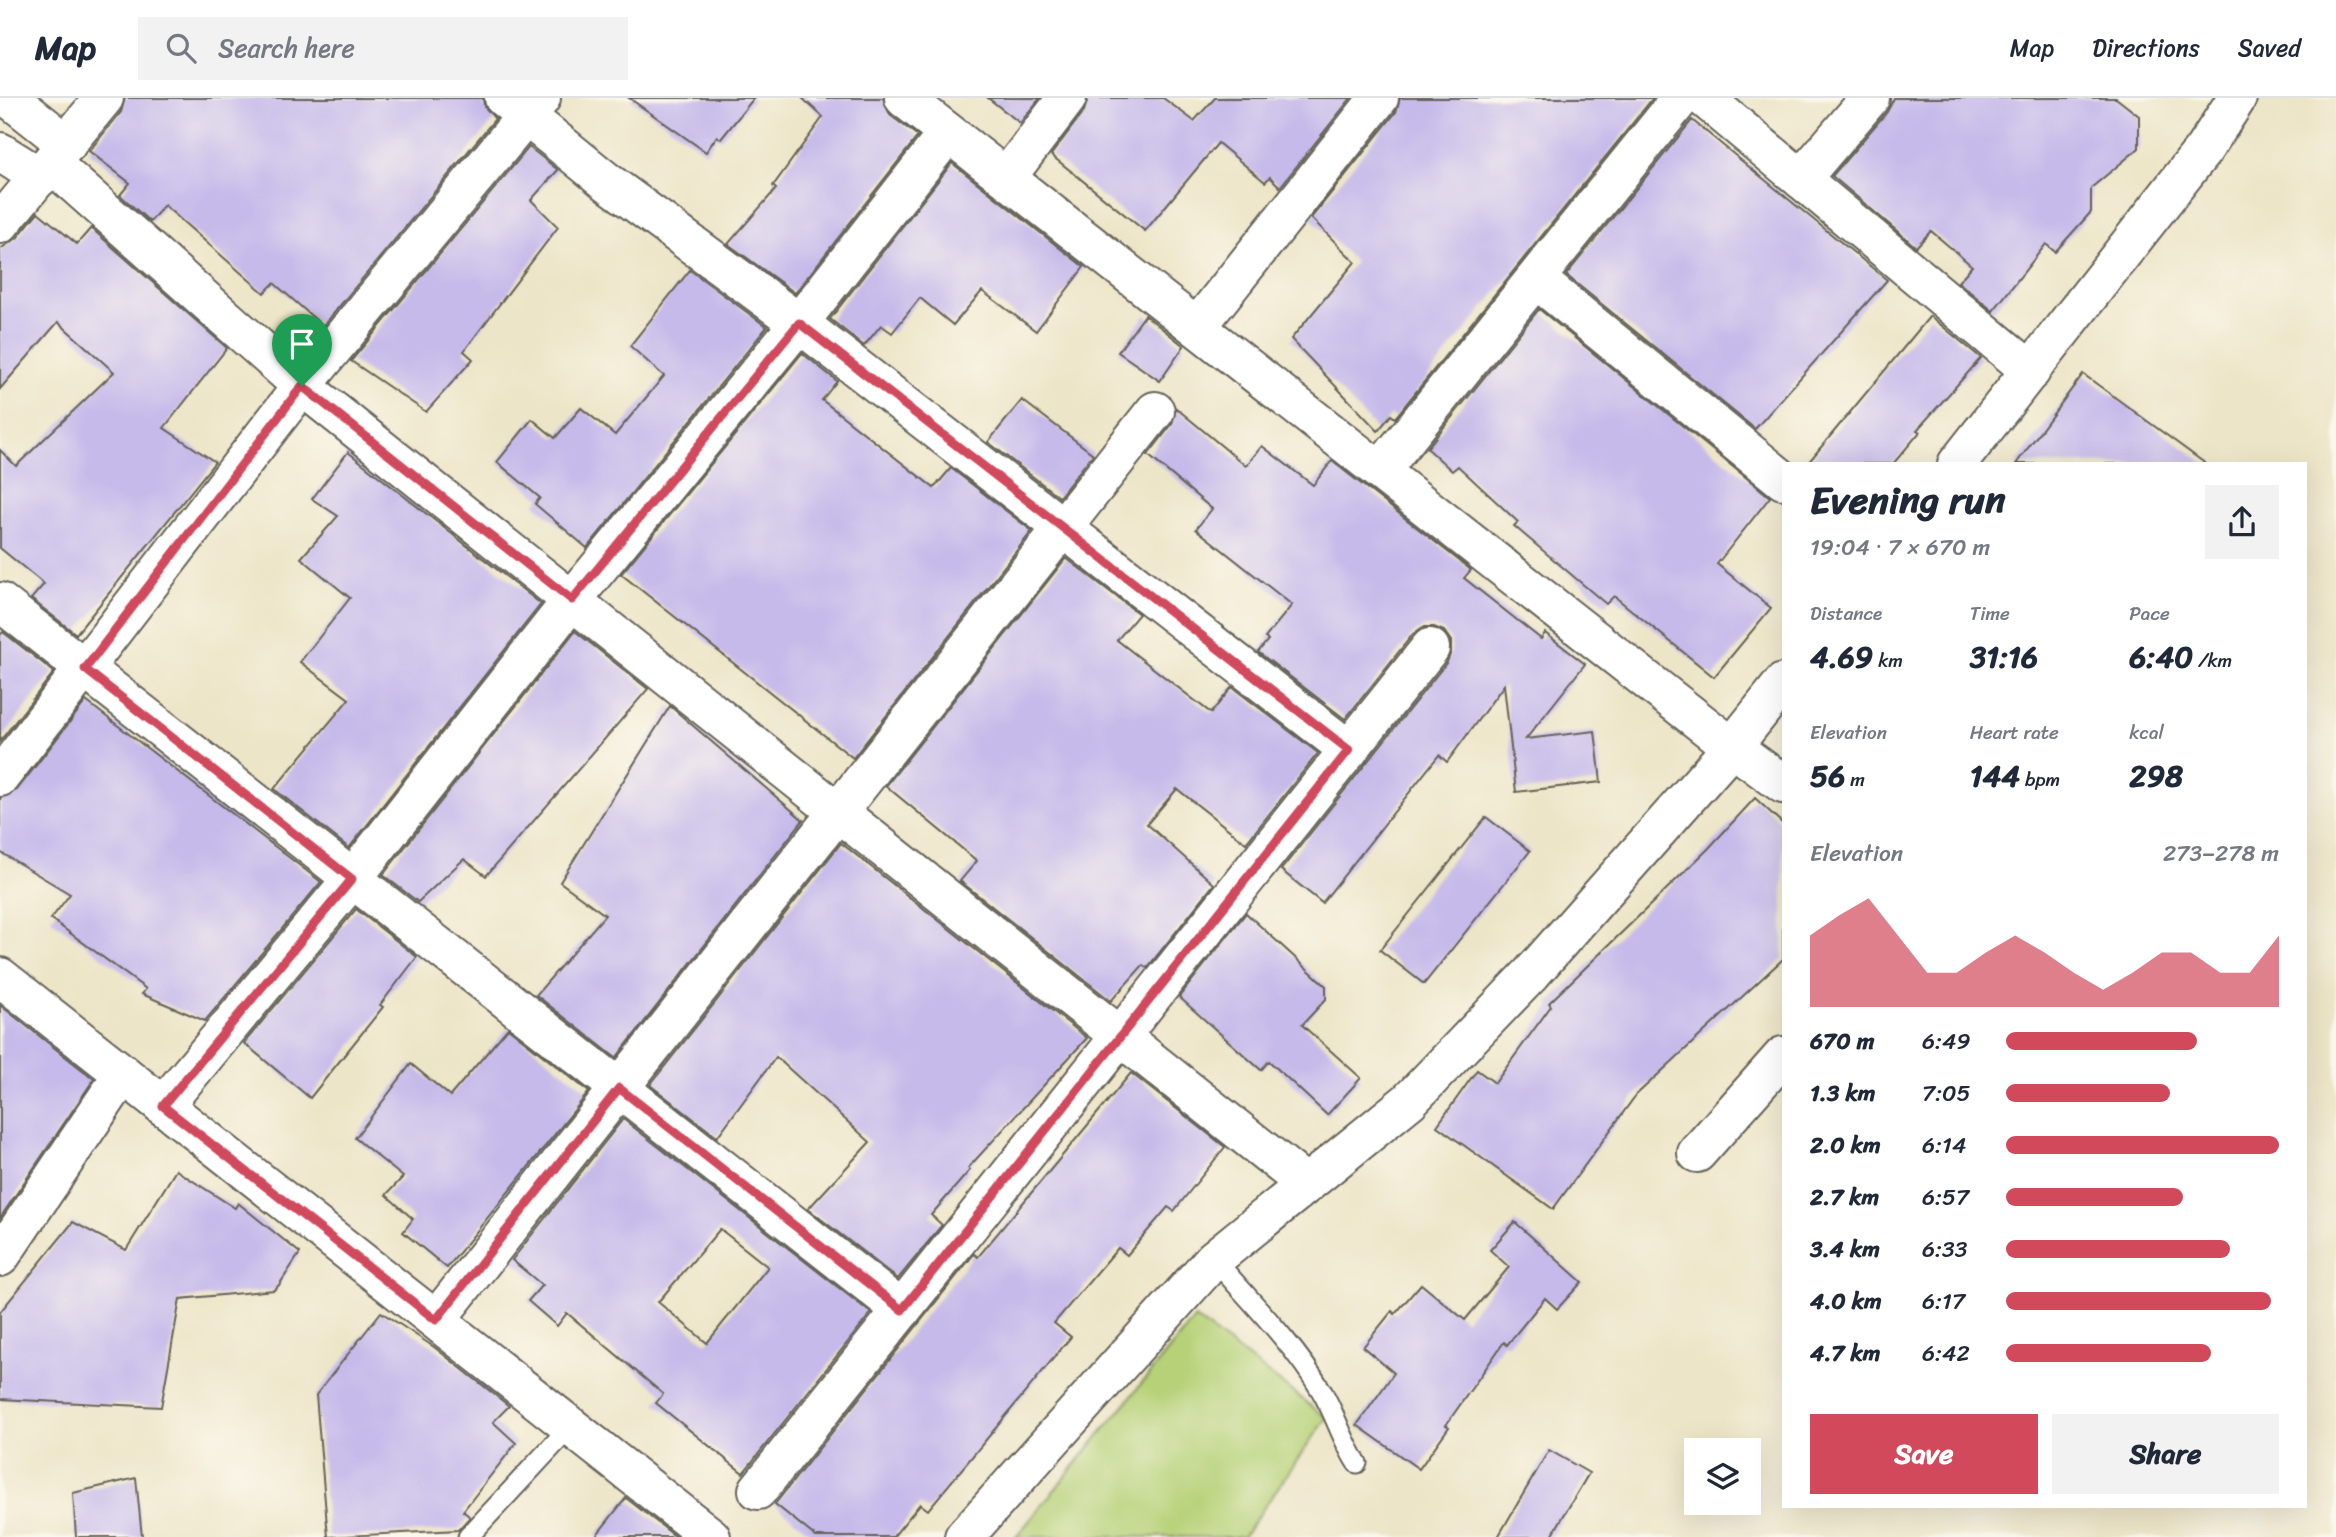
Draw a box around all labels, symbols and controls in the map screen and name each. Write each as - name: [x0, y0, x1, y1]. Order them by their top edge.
- search box: [138, 17, 628, 80]
- text: Map: [35, 19, 96, 77]
- text: Search here: [218, 25, 355, 71]
- text: Map: [2010, 27, 2054, 69]
- text: Directions: [2092, 27, 2200, 69]
- text: Saved: [2238, 27, 2301, 69]
- icon: search: [162, 29, 200, 67]
- pin: [272, 314, 332, 386]
- icon: arrive: [283, 325, 321, 363]
- text: Evening run: [1810, 467, 2006, 534]
- button: share: [2205, 485, 2279, 559]
- text: 19:04 · 7 × 670 m: [1810, 527, 1990, 568]
- text: Distance: [1810, 597, 1882, 630]
- text: Time: [1970, 597, 2010, 630]
- text: Pace: [2129, 597, 2170, 630]
- text: 4.69: [1810, 630, 1873, 684]
- text: 31:16: [1970, 630, 2038, 684]
- text: 6:40: [2129, 630, 2193, 684]
- text: km: [1873, 644, 1903, 677]
- text: /km: [2193, 644, 2232, 677]
- text: Elevation: [1810, 716, 1887, 749]
- text: Heart rate: [1970, 716, 2059, 749]
- text: kcal: [2129, 716, 2164, 749]
- text: 56: [1810, 749, 1845, 803]
- text: 144: [1970, 749, 2020, 803]
- text: 298: [2129, 749, 2183, 803]
- text: m: [1845, 763, 1865, 796]
- text: bpm: [2020, 763, 2060, 796]
- text: Elevation: [1810, 833, 1903, 874]
- text: 273–278 m: [2163, 833, 2279, 874]
- text: 670 m: [1810, 1021, 1874, 1062]
- text: 6:49: [1922, 1021, 1971, 1062]
- text: 1.3 km: [1810, 1073, 1875, 1114]
- text: 7:05: [1922, 1073, 1971, 1114]
- text: 2.0 km: [1810, 1125, 1881, 1166]
- text: 6:14: [1922, 1125, 1966, 1166]
- text: 2.7 km: [1810, 1177, 1879, 1218]
- text: 6:57: [1922, 1177, 1969, 1218]
- text: 3.4 km: [1810, 1229, 1880, 1270]
- text: 6:33: [1922, 1229, 1967, 1270]
- text: 4.0 km: [1810, 1281, 1882, 1322]
- text: 6:17: [1922, 1281, 1965, 1322]
- text: 4.7 km: [1810, 1333, 1880, 1374]
- text: 6:42: [1922, 1333, 1970, 1374]
- button: Save: [1810, 1414, 2038, 1494]
- button: Share: [2052, 1414, 2279, 1494]
- map controls: [1684, 1438, 1761, 1515]
- button: layers: [1684, 1438, 1761, 1515]

